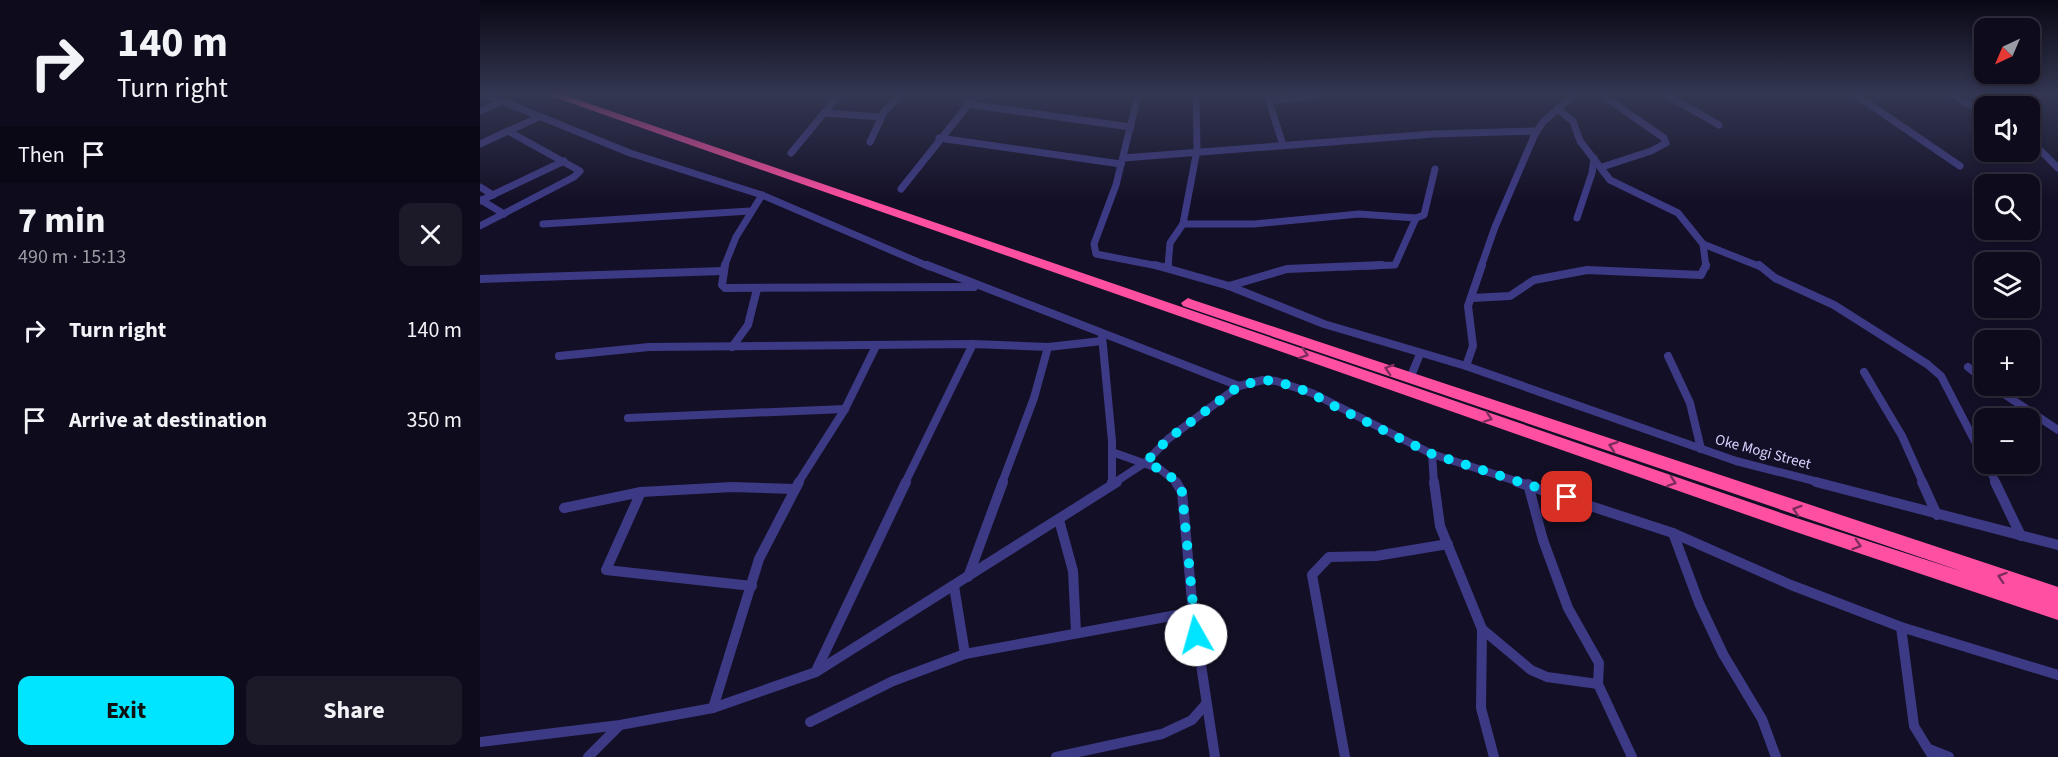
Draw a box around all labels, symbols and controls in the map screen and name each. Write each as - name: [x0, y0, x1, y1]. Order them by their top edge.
- text: 140 m: [117, 13, 228, 73]
- north arrow: [1974, 18, 2040, 84]
- map controls: [1974, 18, 2040, 474]
- icon: right: [18, 24, 96, 102]
- text: Turn right: [117, 69, 228, 108]
- button: sound: [1974, 96, 2040, 162]
- icon: arrive: [77, 138, 110, 171]
- text: Then: [18, 139, 65, 171]
- button: search: [1974, 174, 2040, 240]
- text: 7 min: [18, 195, 106, 246]
- button: close: [399, 203, 462, 266]
- text: 490 m · 15:13: [18, 243, 126, 271]
- button: layers: [1974, 252, 2040, 318]
- icon: right: [18, 314, 51, 347]
- text: Turn right: [69, 314, 166, 346]
- text: 140 m: [407, 314, 462, 346]
- button: +: [1974, 330, 2040, 396]
- one-way arrow: [1298, 346, 1309, 359]
- one-way arrow: [1384, 364, 1395, 376]
- icon: arrive: [18, 404, 51, 437]
- text: Arrive at destination: [69, 404, 267, 436]
- text: 350 m: [407, 404, 462, 436]
- button: −: [1974, 408, 2040, 474]
- one-way arrow: [1482, 411, 1493, 423]
- street label: Oke Mogi Street: [1713, 429, 1813, 475]
- one-way arrow: [1608, 441, 1619, 454]
- pin: [1541, 471, 1592, 522]
- one-way arrow: [1666, 475, 1677, 488]
- icon: arrive: [1550, 480, 1583, 513]
- one-way arrow: [1792, 504, 1803, 517]
- one-way arrow: [1851, 538, 1862, 550]
- one-way arrow: [1997, 572, 2008, 584]
- position arrow: [1164, 603, 1228, 667]
- button: Exit: [18, 676, 234, 745]
- button: Share: [246, 676, 462, 745]

